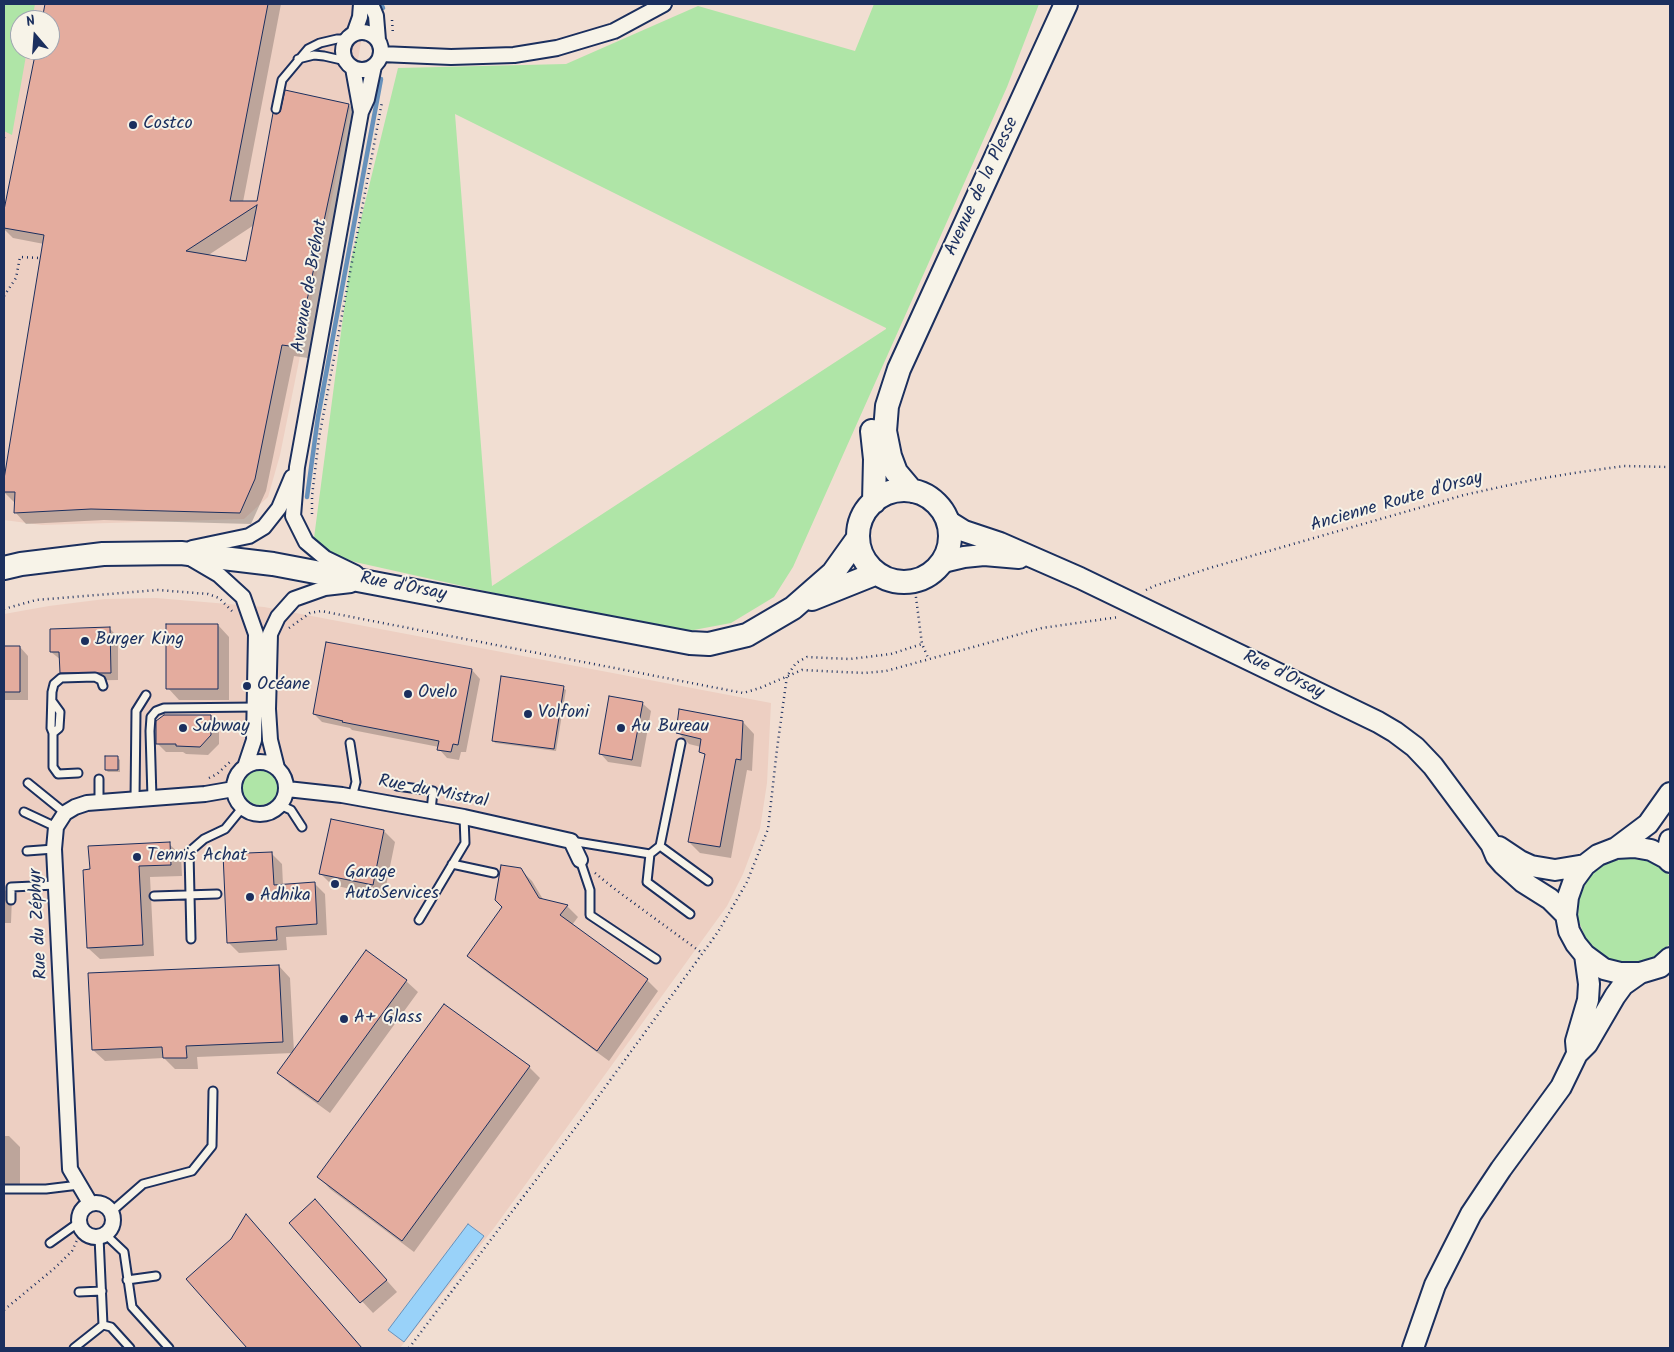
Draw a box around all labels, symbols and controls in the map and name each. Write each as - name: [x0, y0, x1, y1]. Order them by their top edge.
- north arrow: [10, 10, 60, 60]
- text: N: [23, 10, 38, 34]
- place label: Costco: [143, 114, 193, 136]
- street label: Avenue de la Plesse: [941, 114, 1025, 260]
- marker: Costco: [127, 119, 139, 131]
- street label: Avenue de Bréhat: [289, 218, 333, 354]
- street label: Ancienne Route d'Orsay: [1308, 468, 1486, 538]
- street label: Rue d'Orsay: [358, 569, 448, 607]
- place label: Burger King: [95, 630, 184, 652]
- marker: Burger King: [79, 635, 91, 647]
- street label: Rue d'Orsay: [1239, 647, 1327, 705]
- place label: Océane: [257, 675, 310, 697]
- marker: Océane: [241, 680, 253, 692]
- place label: Ovelo: [418, 683, 457, 705]
- marker: Ovelo: [402, 688, 414, 700]
- place label: Volfoni: [538, 703, 589, 725]
- marker: Volfoni: [522, 708, 534, 720]
- place label: Subway: [193, 717, 250, 739]
- place label: Au Bureau: [631, 717, 709, 739]
- marker: Subway: [177, 722, 189, 734]
- marker: Au Bureau: [615, 722, 627, 734]
- street label: Rue du Mistral: [376, 772, 490, 814]
- place label: Tennis Achat: [147, 846, 247, 868]
- marker: Tennis Achat: [131, 851, 143, 863]
- place label: Garage AutoServices: [345, 863, 439, 906]
- street label: Rue du Zéphyr: [26, 868, 54, 980]
- marker: Garage AutoServices: [329, 878, 341, 890]
- place label: Adhika: [260, 886, 311, 908]
- marker: Adhika: [244, 891, 256, 903]
- place label: A+ Glass: [354, 1008, 422, 1030]
- marker: A+ Glass: [338, 1013, 350, 1025]

